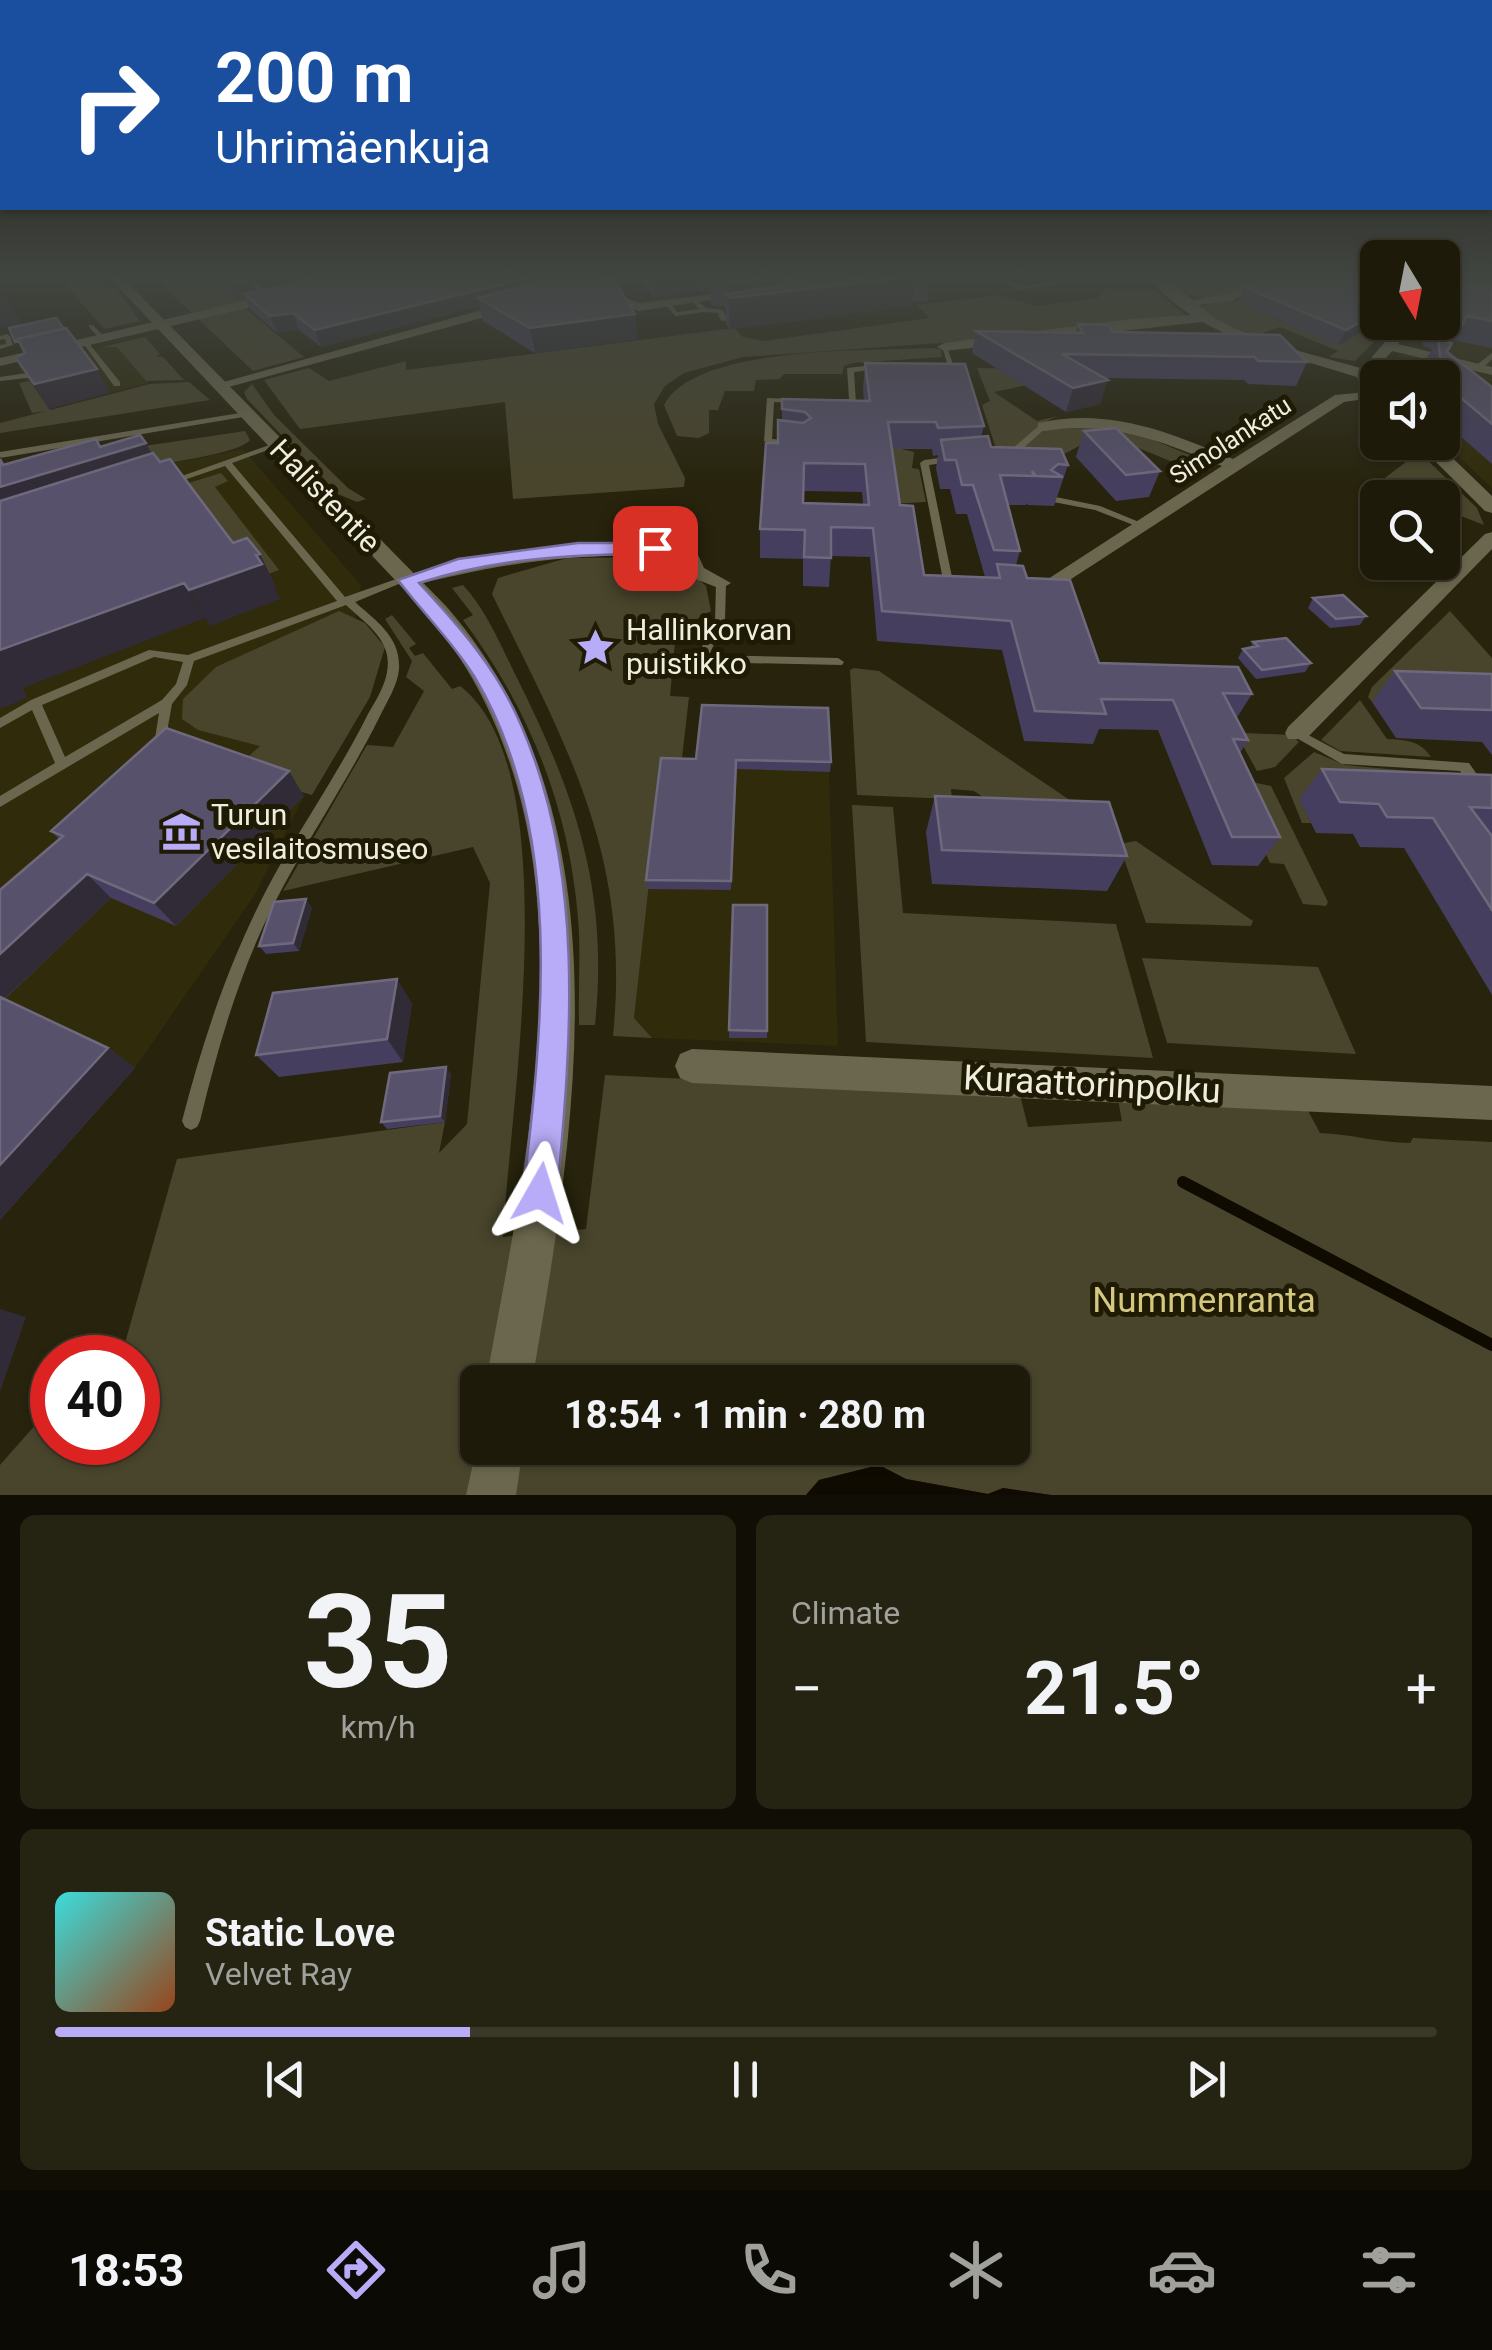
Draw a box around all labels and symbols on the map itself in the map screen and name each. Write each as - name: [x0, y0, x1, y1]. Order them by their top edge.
- north arrow: [1360, 240, 1460, 340]
- street label: Simolankatu: [1164, 390, 1296, 490]
- street label: Halistentie: [263, 432, 388, 559]
- pin: [613, 506, 698, 591]
- place label: Hallinkorvan puistikko: [626, 612, 792, 681]
- place icon: Hallinkorvan puistikko: [575, 626, 617, 668]
- place label: Turun vesilaitosmuseo: [211, 797, 428, 866]
- museum icon: Turun vesilaitosmuseo: [160, 811, 202, 853]
- street label: Kuraattorinpolku: [962, 1057, 1222, 1112]
- position arrow: [488, 1141, 592, 1245]
- park label: Nummenranta: [1092, 1280, 1316, 1321]
- speed limit sign: 40: [30, 1335, 160, 1465]

